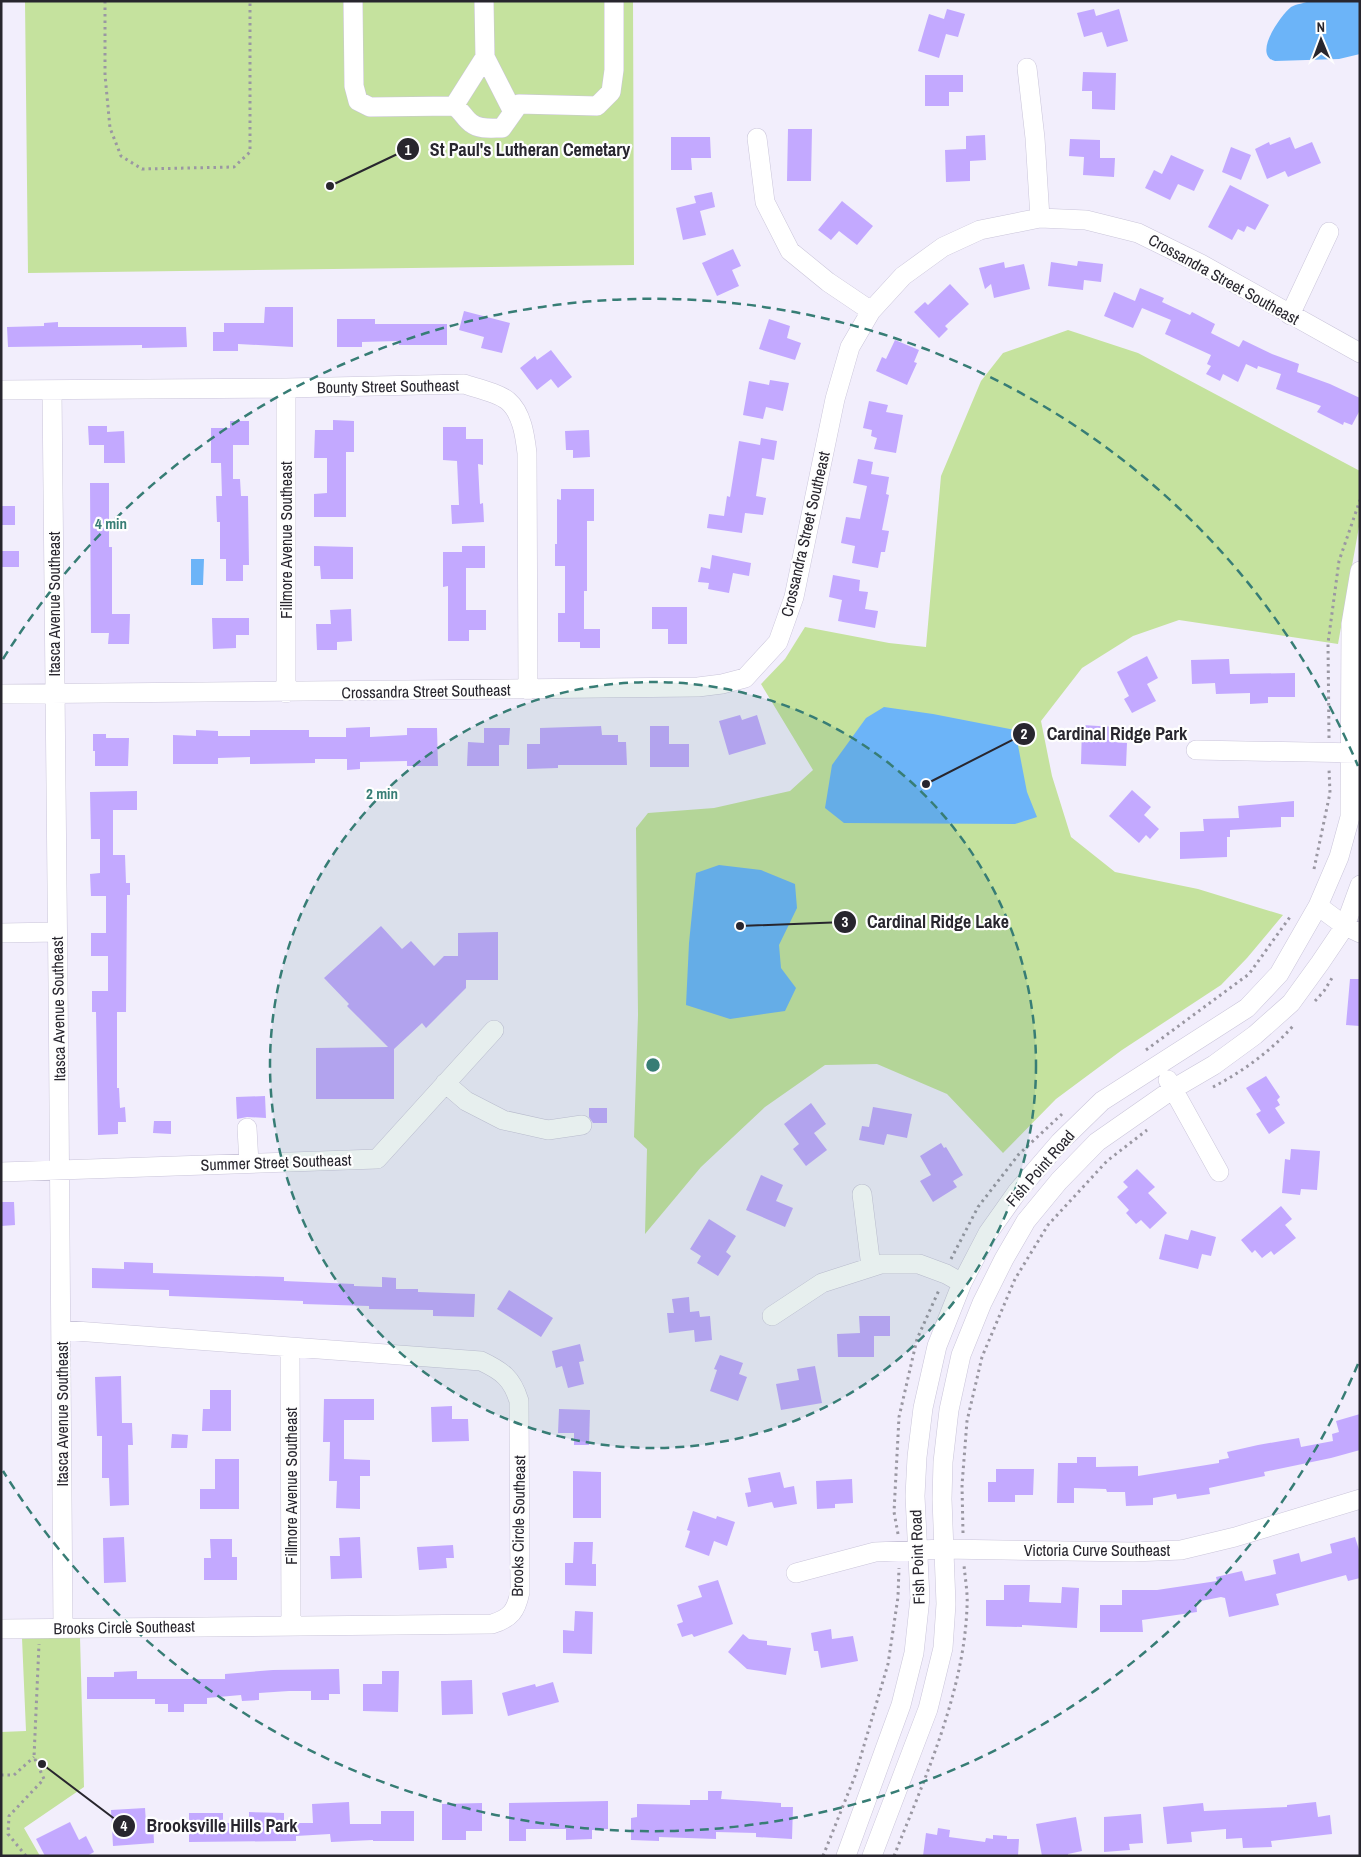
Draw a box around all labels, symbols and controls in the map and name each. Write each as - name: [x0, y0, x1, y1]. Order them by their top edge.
- north arrow: [1296, 15, 1346, 65]
- text: N: [1316, 18, 1325, 36]
- callout: St Paul's Lutheran Cemetary: [395, 133, 640, 166]
- text: St Paul's Lutheran Cemetary: [430, 137, 631, 162]
- text: 1: [405, 139, 412, 160]
- street label: Crossandra Street Southeast: [1145, 228, 1304, 330]
- street label: Bounty Street Southeast: [317, 374, 460, 398]
- street label: Crossandra Street Southeast: [775, 449, 835, 619]
- street label: Fillmore Avenue Southeast: [275, 461, 297, 619]
- text: 4 min: [95, 513, 127, 534]
- street label: Itasca Avenue Southeast: [43, 531, 65, 676]
- street label: Crossandra Street Southeast: [341, 679, 511, 703]
- callout: Cardinal Ridge Park: [1012, 717, 1197, 750]
- text: Cardinal Ridge Park: [1047, 721, 1188, 746]
- text: 2: [1021, 723, 1028, 744]
- text: 2 min: [366, 783, 398, 804]
- callout: Cardinal Ridge Lake: [832, 906, 1019, 939]
- text: Cardinal Ridge Lake: [867, 909, 1009, 934]
- text: 3: [842, 911, 849, 932]
- street label: Itasca Avenue Southeast: [46, 936, 70, 1082]
- centre of rings: [644, 1056, 662, 1074]
- street label: Fish Point Road: [1001, 1125, 1079, 1211]
- street label: Summer Street Southeast: [200, 1148, 352, 1176]
- street label: Itasca Avenue Southeast: [51, 1341, 73, 1486]
- street label: Fillmore Avenue Southeast: [280, 1407, 302, 1565]
- street label: Brooks Circle Southeast: [506, 1455, 530, 1597]
- street label: Fish Point Road: [904, 1509, 930, 1605]
- street label: Victoria Curve Southeast: [1024, 1539, 1171, 1561]
- street label: Brooks Circle Southeast: [53, 1615, 195, 1639]
- callout: Brooksville Hills Park: [112, 1809, 308, 1842]
- text: Brooksville Hills Park: [147, 1813, 298, 1838]
- text: 4: [121, 1815, 128, 1836]

